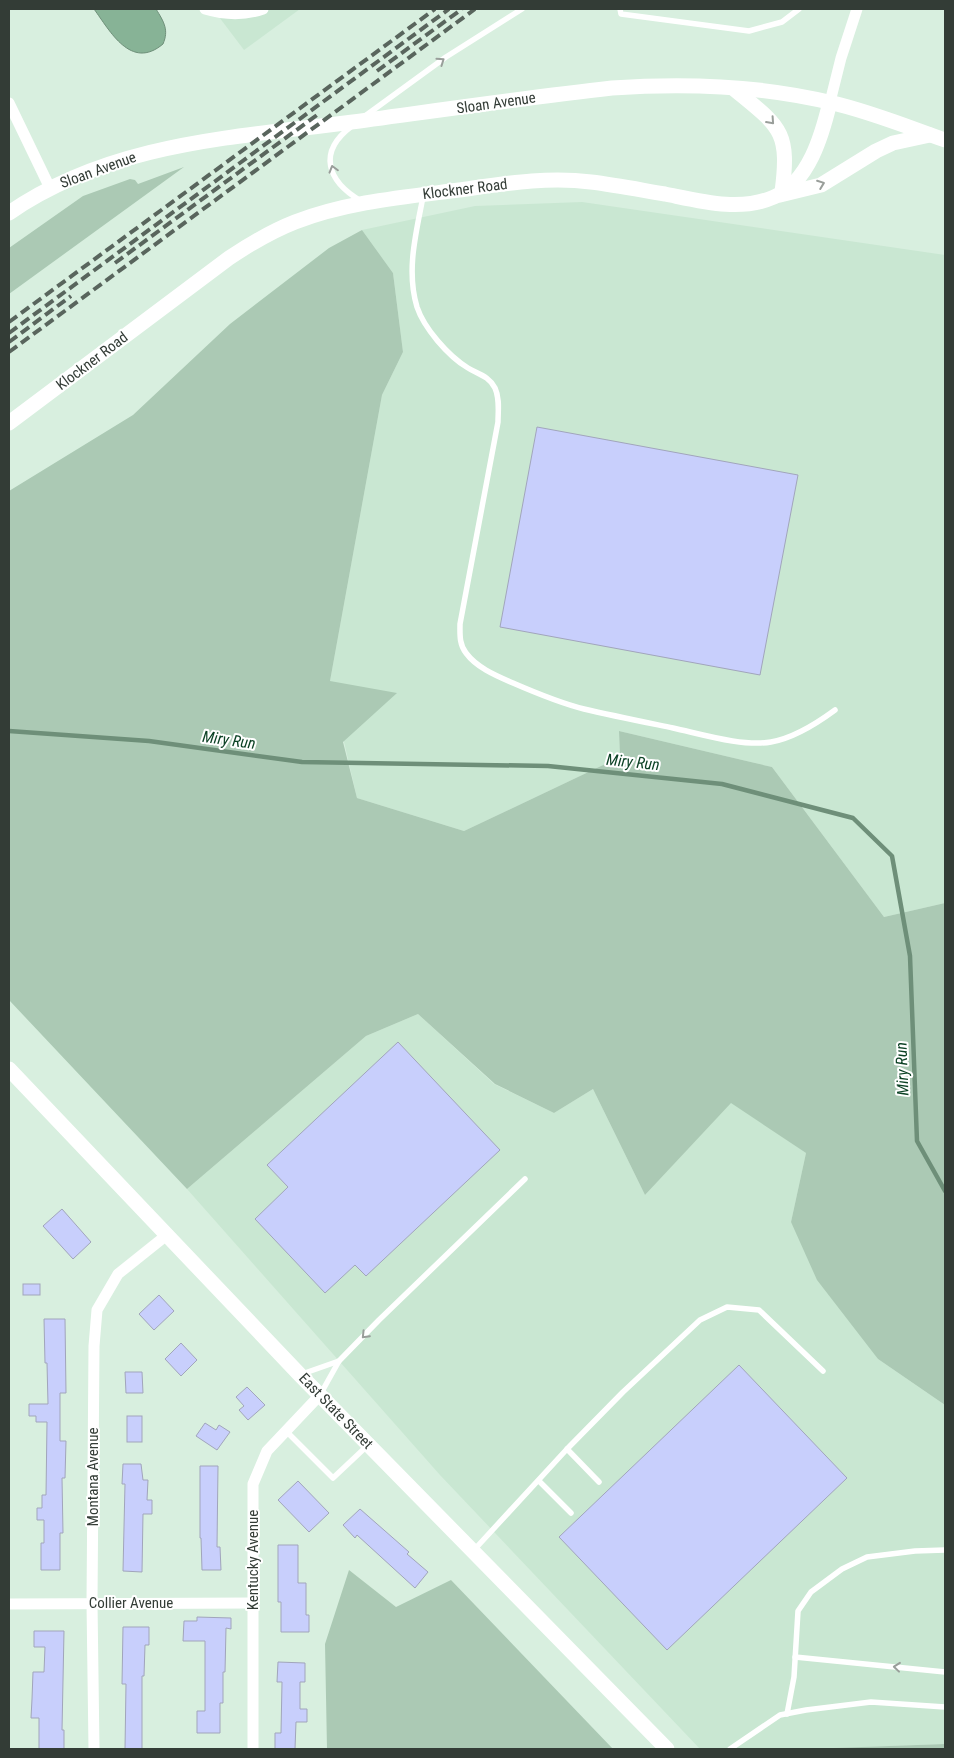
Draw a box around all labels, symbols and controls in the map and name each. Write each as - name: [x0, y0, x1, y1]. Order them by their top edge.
- one-way arrow: [436, 58, 445, 67]
- street label: Sloan Avenue: [455, 89, 537, 117]
- one-way arrow: [765, 115, 774, 124]
- street label: Sloan Avenue: [57, 148, 139, 192]
- one-way arrow: [328, 166, 338, 174]
- street label: Klockner Road: [422, 175, 508, 203]
- one-way arrow: [816, 180, 825, 190]
- street label: Klockner Road: [53, 328, 131, 394]
- water label: Miry Run: [201, 727, 257, 753]
- water label: Miry Run: [605, 750, 661, 774]
- water label: Miry Run: [892, 1042, 912, 1096]
- one-way arrow: [361, 1329, 370, 1338]
- street label: East State Street: [295, 1369, 377, 1453]
- street label: Montana Avenue: [84, 1428, 102, 1526]
- street label: Kentucky Avenue: [244, 1510, 262, 1610]
- street label: Collier Avenue: [89, 1594, 173, 1612]
- one-way arrow: [892, 1662, 900, 1673]

